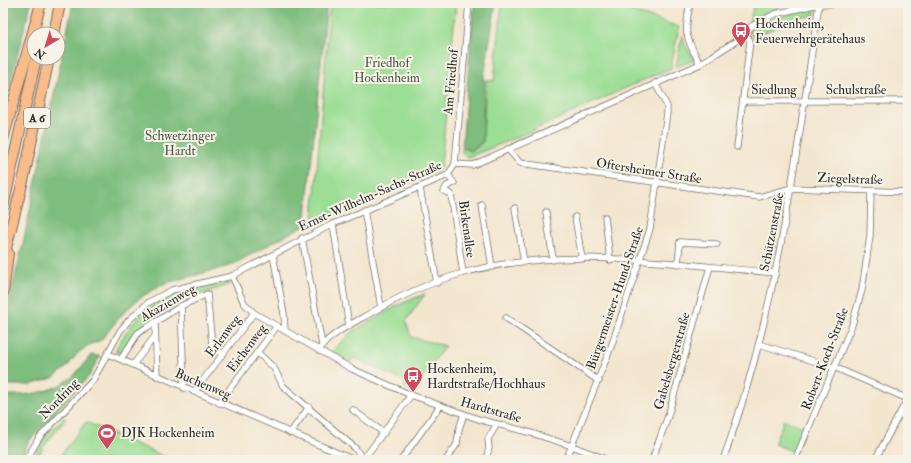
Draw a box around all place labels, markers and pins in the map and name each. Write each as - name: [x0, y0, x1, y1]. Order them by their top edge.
- place label: Hockenheim, Feuerwehrgerätehaus: [755, 16, 866, 47]
- bus stop icon: Hockenheim, Feuerwehrgerätehaus: [730, 20, 752, 48]
- place label: Hockenheim, Hardtstraße/Hochhaus: [427, 361, 546, 392]
- bus stop icon: Hockenheim, Hardtstraße/Hochhaus: [402, 365, 424, 393]
- sports icon: DJK Hockenheim: [96, 422, 118, 450]
- place label: DJK Hockenheim: [121, 425, 215, 441]

